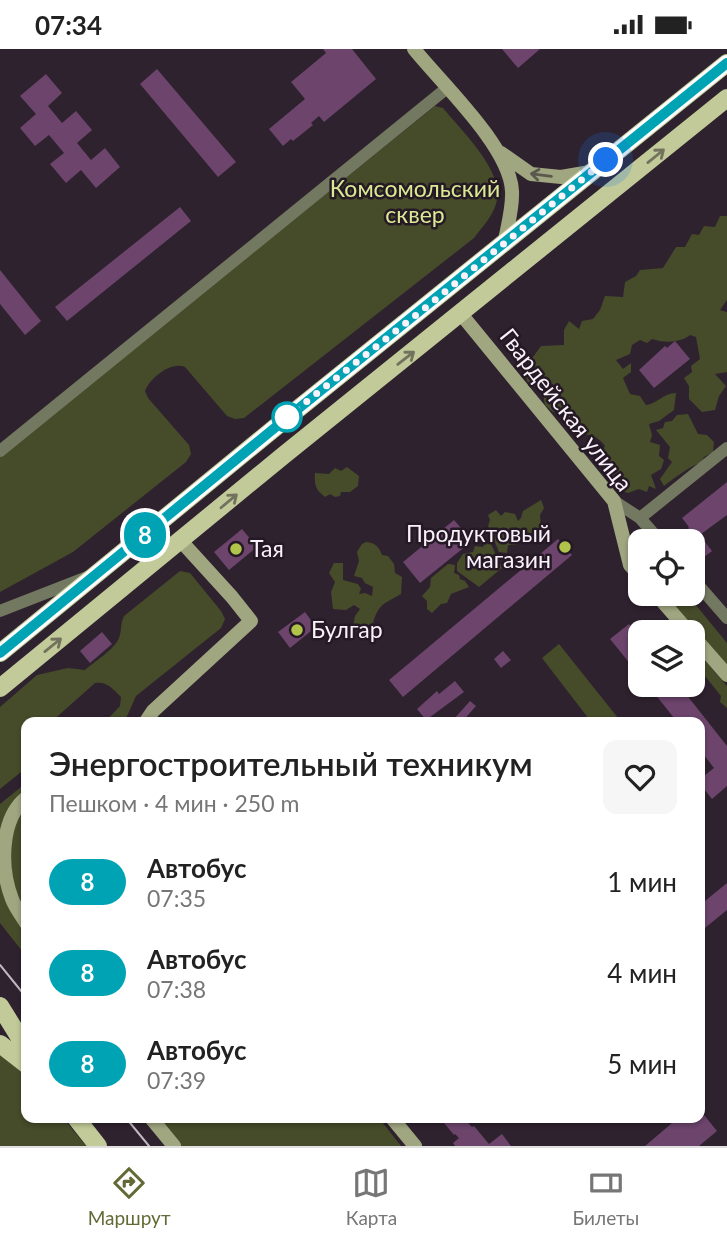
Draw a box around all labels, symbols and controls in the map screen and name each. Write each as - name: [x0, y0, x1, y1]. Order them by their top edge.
- text: 07:34: [35, 9, 102, 41]
- your location: [588, 142, 623, 177]
- one-way arrow: [647, 149, 665, 164]
- one-way arrow: [531, 169, 553, 182]
- park label: Комсомольский сквер: [330, 174, 500, 228]
- street label: Гвардейская улица: [495, 322, 639, 496]
- one-way arrow: [397, 351, 415, 366]
- unlabelled marker: [272, 402, 302, 432]
- one-way arrow: [219, 493, 237, 509]
- line badge: 8: [122, 512, 168, 558]
- place label: Продуктовый магазин: [406, 519, 551, 573]
- text: 8: [138, 520, 152, 549]
- map controls: [628, 529, 705, 697]
- button: locate: [628, 529, 705, 606]
- place label: Тая: [250, 534, 284, 562]
- marker: Продуктовый магазин: [557, 539, 573, 555]
- marker: Тая: [228, 541, 244, 557]
- place label: Булгар: [311, 615, 383, 643]
- button: layers: [628, 620, 705, 697]
- marker: Булгар: [289, 622, 305, 638]
- one-way arrow: [43, 637, 61, 653]
- button: heart: [603, 740, 677, 814]
- text: Энергостроительный техникум: [49, 743, 533, 783]
- text: Пешком · 4 мин · 250 m: [49, 789, 299, 817]
- text: Автобус: [147, 852, 246, 884]
- text: 1 мин: [607, 866, 677, 898]
- text: 8: [81, 867, 94, 896]
- text: 07:35: [147, 884, 206, 912]
- text: Автобус: [147, 943, 246, 975]
- text: 4 мин: [607, 957, 677, 989]
- text: 8: [81, 958, 94, 987]
- text: 07:38: [147, 975, 206, 1003]
- text: Автобус: [147, 1034, 246, 1066]
- text: 5 мин: [607, 1048, 677, 1080]
- text: 8: [81, 1049, 94, 1078]
- text: 07:39: [147, 1066, 206, 1094]
- tab: Маршрут: [88, 1164, 171, 1229]
- tab: Карта: [346, 1164, 397, 1229]
- tab: Билеты: [572, 1164, 639, 1229]

